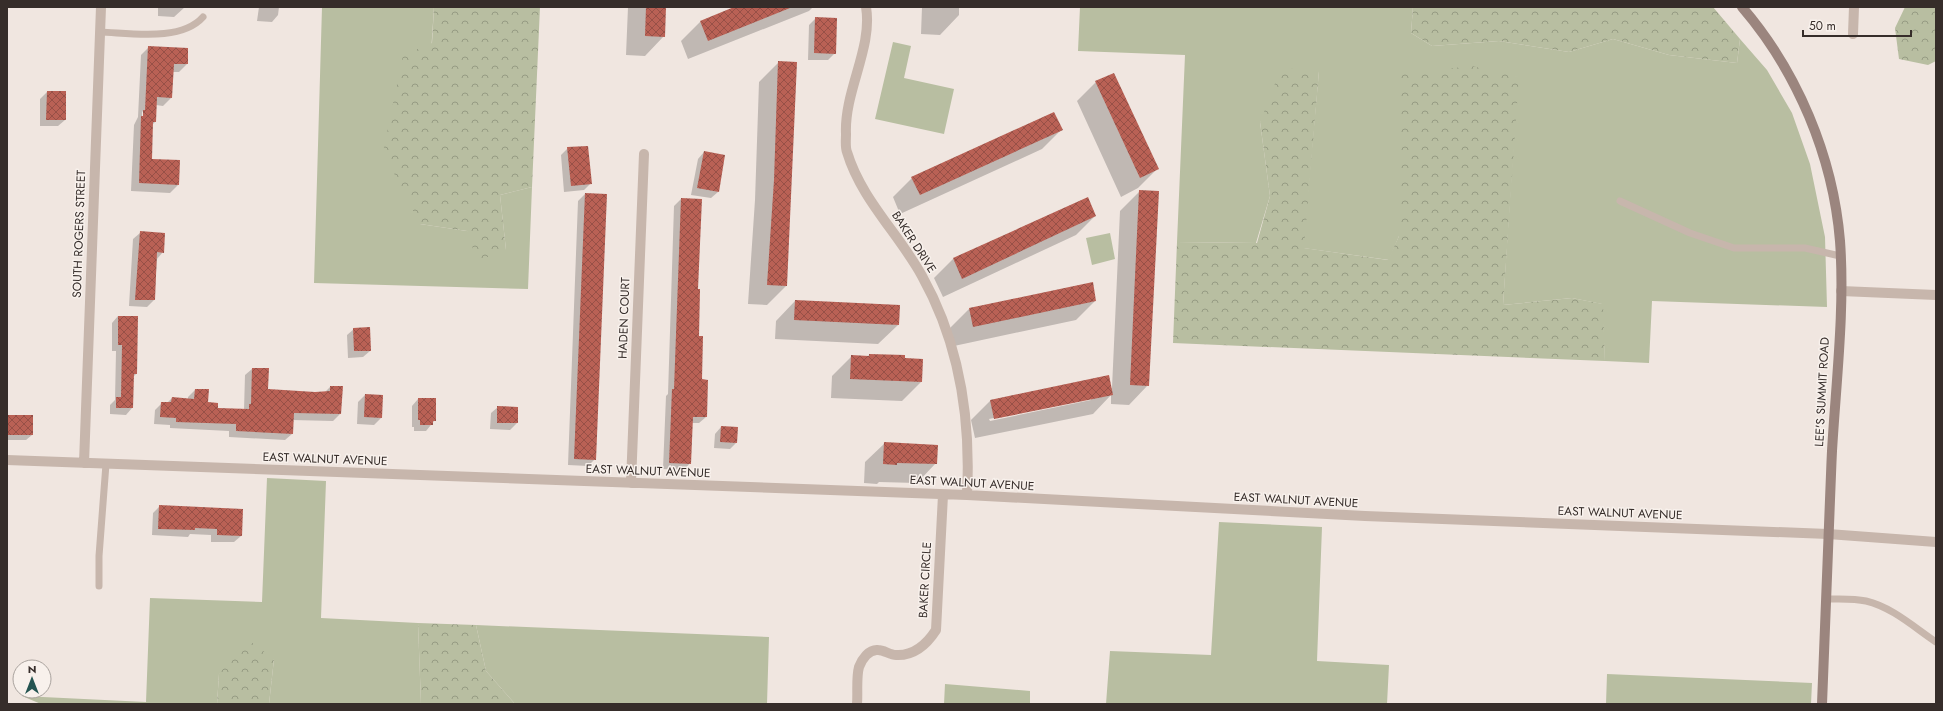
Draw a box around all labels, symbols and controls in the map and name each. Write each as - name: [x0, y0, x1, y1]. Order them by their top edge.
- scale bar: [1803, 12, 1911, 38]
- text: 50 m: [1809, 17, 1836, 35]
- street label: SOUTH ROGERS STREET: [68, 169, 90, 298]
- street label: BAKER DRIVE: [887, 208, 941, 276]
- street label: HADEN COURT: [614, 276, 634, 359]
- street label: LEE'S SUMMIT ROAD: [1810, 337, 1834, 447]
- street label: EAST WALNUT AVENUE: [262, 448, 388, 470]
- street label: EAST WALNUT AVENUE: [585, 460, 711, 482]
- street label: EAST WALNUT AVENUE: [909, 471, 1035, 495]
- street label: EAST WALNUT AVENUE: [1233, 488, 1359, 512]
- street label: EAST WALNUT AVENUE: [1557, 502, 1683, 524]
- street label: BAKER CIRCLE: [914, 541, 936, 619]
- north arrow: [12, 659, 52, 699]
- text: N: [28, 661, 36, 677]

